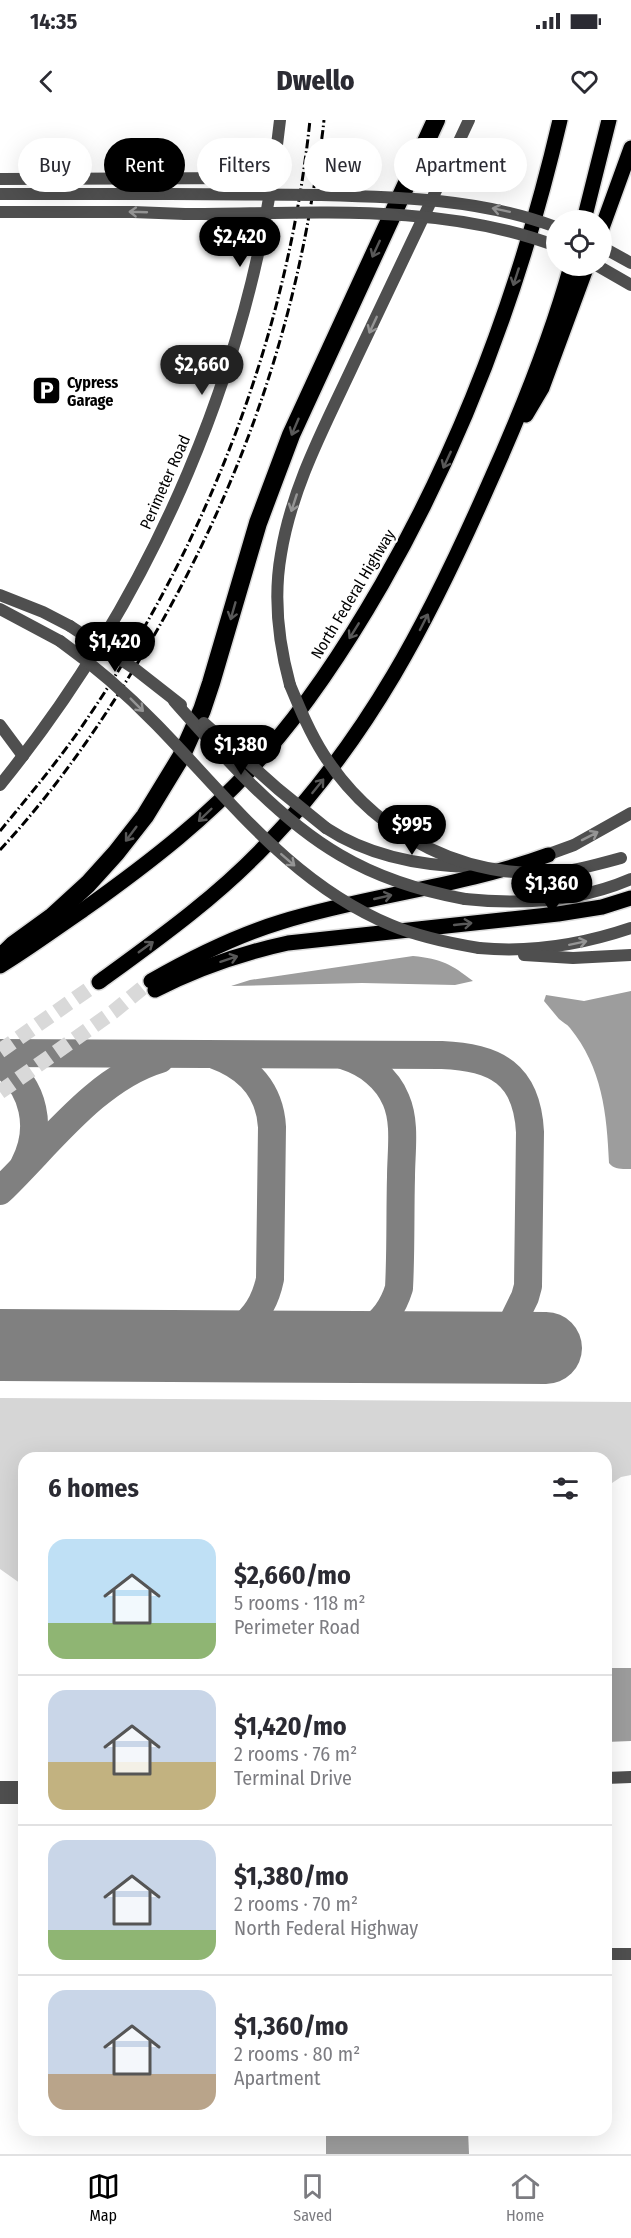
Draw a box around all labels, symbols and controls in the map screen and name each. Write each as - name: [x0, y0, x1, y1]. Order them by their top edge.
- text: 14:35: [30, 8, 77, 35]
- icon: back: [30, 65, 63, 98]
- text: Dwello: [276, 65, 355, 97]
- icon: heart: [568, 65, 601, 98]
- chip: Buy: [18, 138, 92, 192]
- chip: Rent: [104, 138, 185, 192]
- chip: Filters: [197, 138, 292, 192]
- chip: New: [304, 138, 382, 192]
- chip: Apartment: [394, 138, 527, 192]
- one-way arrow: [491, 204, 510, 216]
- one-way arrow: [128, 206, 148, 218]
- map controls: [546, 210, 612, 276]
- button: locate: [546, 210, 612, 276]
- pin: $2,420: [191, 217, 289, 268]
- text: $2,420: [213, 224, 267, 248]
- one-way arrow: [370, 240, 382, 258]
- one-way arrow: [510, 267, 521, 286]
- one-way arrow: [366, 315, 378, 333]
- pin: $2,660: [153, 345, 251, 396]
- text: $2,660: [174, 352, 230, 376]
- place label: Cypress Garage: [67, 373, 118, 410]
- parking icon: Cypress Garage: [30, 375, 62, 407]
- one-way arrow: [289, 417, 300, 435]
- street label: Perimeter Road: [136, 432, 194, 532]
- one-way arrow: [441, 450, 453, 468]
- one-way arrow: [288, 493, 299, 512]
- street label: North Federal Highway: [307, 525, 400, 662]
- one-way arrow: [227, 601, 238, 620]
- one-way arrow: [418, 614, 430, 632]
- pin: $1,420: [66, 622, 164, 673]
- one-way arrow: [348, 622, 360, 639]
- text: $1,420: [89, 629, 141, 653]
- one-way arrow: [130, 698, 145, 713]
- pin: $1,380: [192, 725, 290, 776]
- text: $1,380: [214, 732, 268, 756]
- one-way arrow: [312, 778, 325, 794]
- pin: $995: [376, 805, 448, 856]
- one-way arrow: [198, 807, 213, 822]
- text: $995: [392, 812, 432, 836]
- one-way arrow: [125, 825, 138, 841]
- one-way arrow: [581, 830, 599, 842]
- one-way arrow: [280, 853, 295, 867]
- pin: $1,360: [503, 864, 601, 915]
- text: $1,360: [525, 871, 579, 895]
- one-way arrow: [373, 891, 392, 903]
- one-way arrow: [452, 918, 472, 929]
- one-way arrow: [568, 937, 588, 948]
- one-way arrow: [138, 941, 154, 954]
- one-way arrow: [219, 953, 238, 964]
- icon: filters: [549, 1472, 582, 1505]
- text: 6 homes: [48, 1473, 139, 1504]
- text: $2,660/mo: [234, 1560, 351, 1591]
- icon: home: [96, 1563, 168, 1635]
- text: 5 rooms · 118 m²: [234, 1591, 365, 1615]
- text: Perimeter Road: [234, 1615, 360, 1639]
- text: $1,420/mo: [234, 1711, 347, 1742]
- icon: home: [96, 1714, 168, 1786]
- text: 2 rooms · 76 m²: [234, 1742, 357, 1766]
- text: Terminal Drive: [234, 1766, 352, 1790]
- text: $1,380/mo: [234, 1861, 349, 1892]
- icon: home: [96, 1864, 168, 1936]
- text: 2 rooms · 70 m²: [234, 1892, 358, 1916]
- text: North Federal Highway: [234, 1916, 418, 1940]
- text: $1,360/mo: [234, 2011, 349, 2042]
- icon: home: [96, 2014, 168, 2086]
- text: 2 rooms · 80 m²: [234, 2042, 360, 2066]
- text: Apartment: [234, 2066, 321, 2090]
- tab: Map: [87, 2170, 120, 2225]
- tab: Saved: [293, 2170, 332, 2225]
- tab: Home: [506, 2170, 544, 2225]

